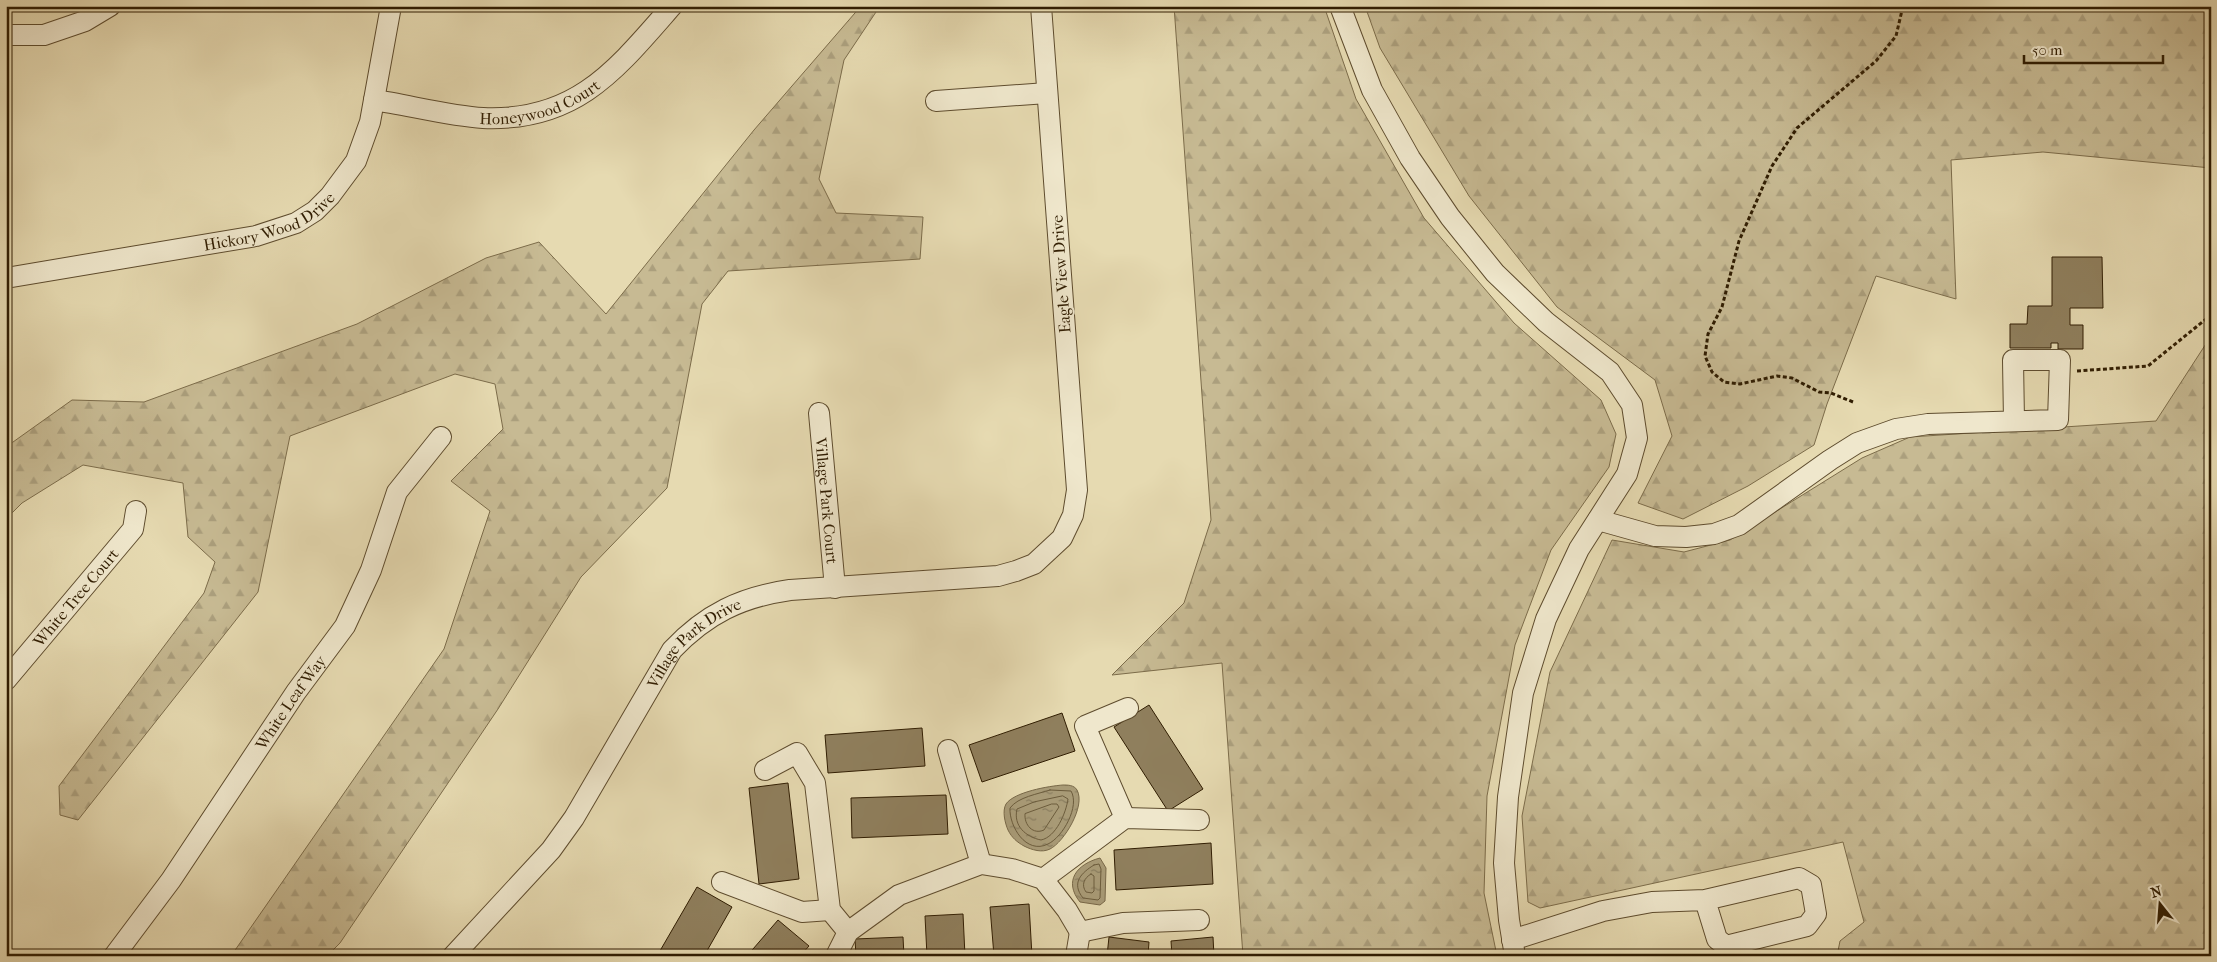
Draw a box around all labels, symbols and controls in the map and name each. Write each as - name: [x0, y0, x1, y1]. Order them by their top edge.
- scale bar: [2024, 32, 2163, 64]
- text: 50 m: [2032, 41, 2063, 59]
- street label: Honeywood Court: [479, 75, 604, 128]
- street label: Hickory Wood Drive: [202, 188, 338, 254]
- street label: Eagle View Drive: [1047, 214, 1075, 334]
- street label: Village Park Court: [812, 436, 842, 565]
- street label: White Tree Court: [28, 544, 122, 651]
- street label: Village Park Drive: [642, 594, 744, 692]
- street label: White Leaf Way: [250, 651, 330, 754]
- north arrow: [2134, 880, 2184, 930]
- text: N: [2149, 882, 2164, 902]

